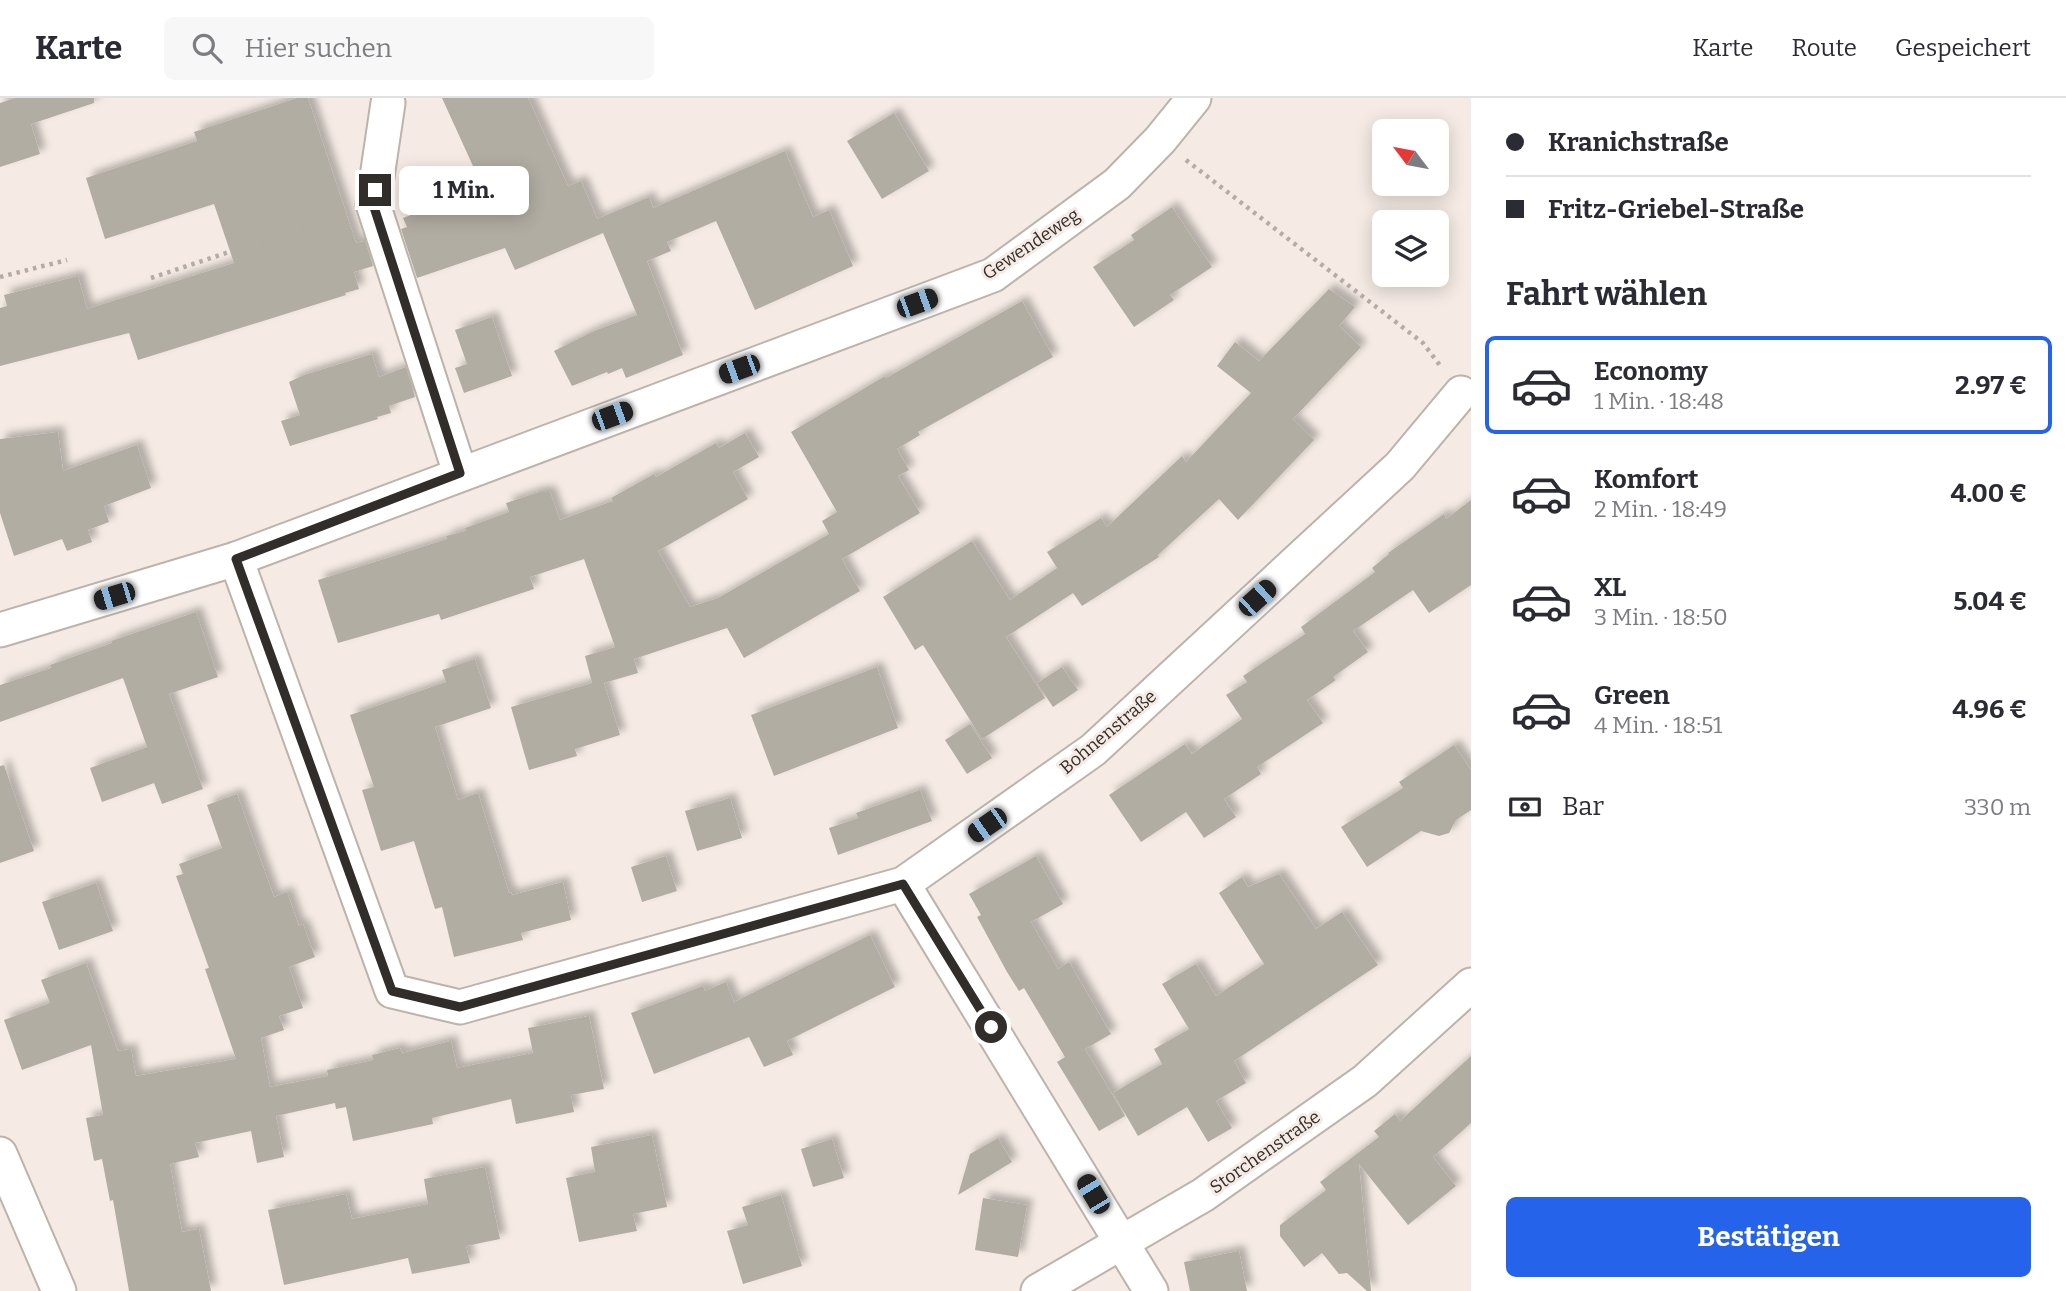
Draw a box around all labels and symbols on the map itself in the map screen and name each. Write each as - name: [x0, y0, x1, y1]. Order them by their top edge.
- north arrow: [1372, 119, 1449, 196]
- callout: 1 Min.: [400, 166, 529, 214]
- route end: [359, 174, 391, 206]
- street label: Gewendeweg: [978, 204, 1084, 284]
- car: [894, 286, 941, 320]
- car: [716, 352, 763, 386]
- car: [589, 399, 636, 433]
- car: [1235, 576, 1280, 620]
- car: [91, 580, 138, 612]
- street label: Bohnenstraße: [1055, 685, 1161, 779]
- car: [964, 804, 1011, 846]
- route start: [975, 1011, 1007, 1043]
- street label: Storchenstraße: [1206, 1106, 1324, 1198]
- car: [1074, 1171, 1113, 1217]

